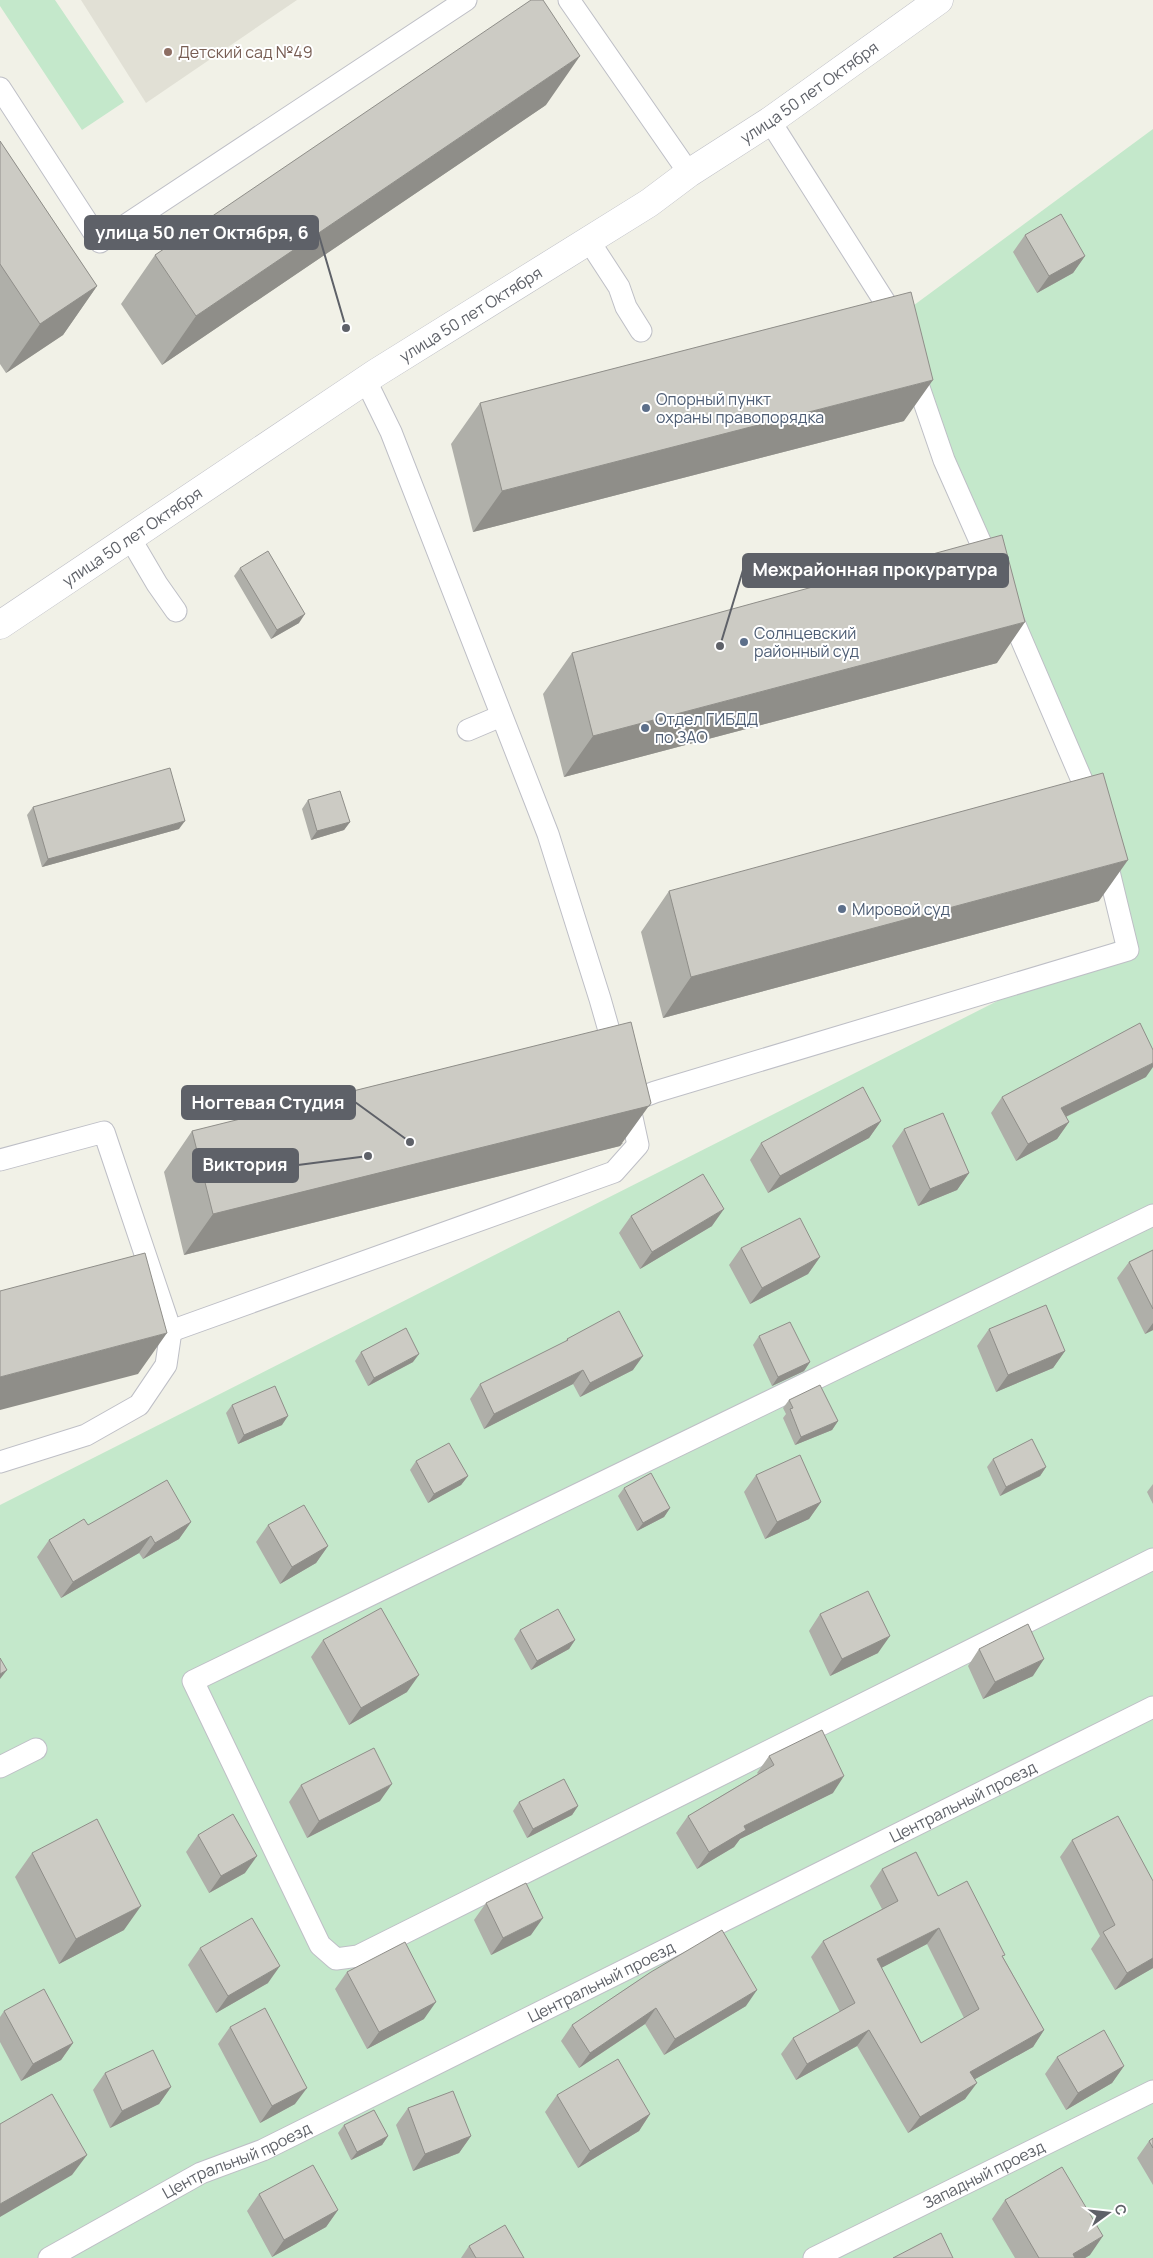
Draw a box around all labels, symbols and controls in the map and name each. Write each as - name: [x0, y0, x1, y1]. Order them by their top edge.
- street label: улица 50 лет Октября: [736, 36, 883, 148]
- place label: Детский сад №49: [178, 41, 313, 63]
- marker: Детский сад №49: [162, 46, 174, 58]
- callout: улица 50 лет Октября, 6: [85, 216, 318, 249]
- text: улица 50 лет Октября, 6: [95, 220, 309, 244]
- street label: улица 50 лет Октября: [395, 261, 546, 367]
- place label: Опорный пункт охраны правопорядка: [656, 388, 824, 428]
- marker: Опорный пункт охраны правопорядка: [640, 402, 652, 414]
- street label: улица 50 лет Октября: [58, 482, 206, 591]
- callout: Межрайонная прокуратура: [743, 554, 1008, 587]
- text: Межрайонная прокуратура: [752, 557, 998, 581]
- place label: Солнцевский районный суд: [754, 622, 860, 662]
- marker: Солнцевский районный суд: [738, 636, 750, 648]
- place label: Отдел ГИБДД по ЗАО: [655, 708, 758, 748]
- marker: Отдел ГИБДД по ЗАО: [639, 722, 651, 734]
- place label: Мировой суд: [852, 898, 950, 920]
- marker: Мировой суд: [836, 903, 848, 915]
- callout: Ногтевая Студия: [182, 1086, 355, 1119]
- text: Ногтевая Студия: [192, 1090, 344, 1114]
- callout: Виктория: [193, 1149, 298, 1182]
- text: Виктория: [202, 1152, 288, 1176]
- street label: Центральный проезд: [886, 1756, 1040, 1848]
- street label: Центральный проезд: [524, 1936, 679, 2028]
- street label: Центральный проезд: [158, 2117, 315, 2204]
- street label: Западный проезд: [919, 2135, 1049, 2214]
- north arrow: [1083, 2188, 1133, 2238]
- text: С: [1111, 2202, 1132, 2217]

